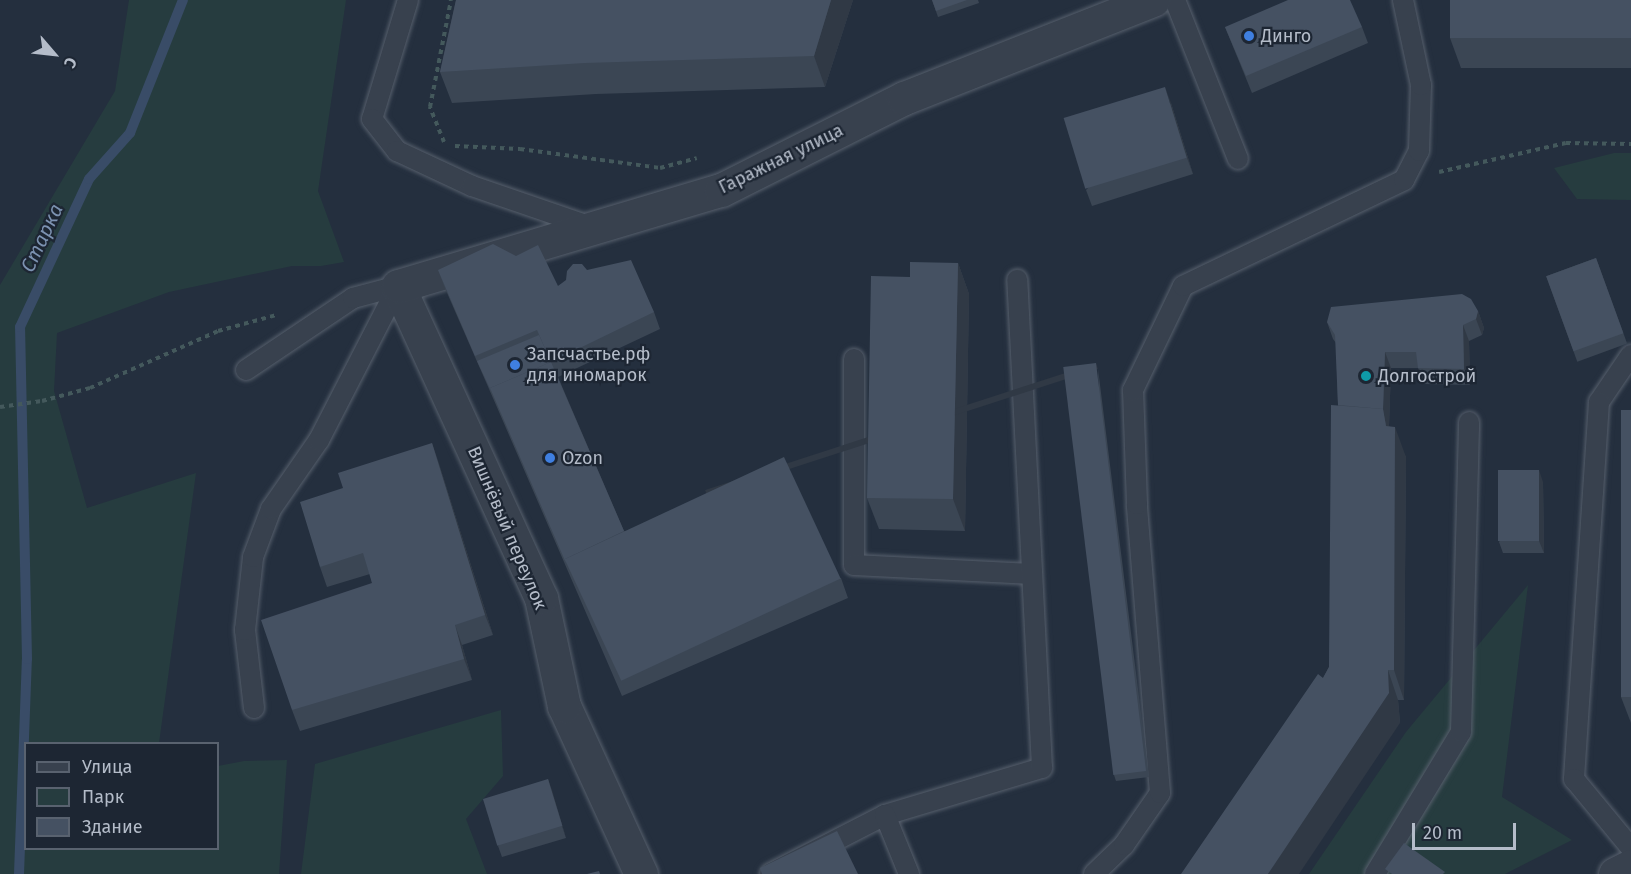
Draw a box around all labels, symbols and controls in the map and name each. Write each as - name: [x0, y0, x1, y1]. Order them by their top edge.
- north arrow: [24, 24, 84, 84]
- place label: Динго: [1261, 25, 1311, 47]
- marker: Динго: [1242, 29, 1256, 43]
- text: С: [60, 54, 81, 71]
- street label: Гаражная улица: [715, 120, 847, 198]
- water label: Старка: [16, 200, 68, 276]
- place label: Запсчастье.рф для иномарок: [527, 344, 650, 386]
- marker: Запсчастье.рф для иномарок: [508, 358, 522, 372]
- place label: Долгострой: [1378, 365, 1476, 387]
- marker: Долгострой: [1359, 369, 1373, 383]
- street label: Вишнёвый переулок: [463, 443, 551, 613]
- place label: Ozon: [562, 447, 603, 469]
- marker: Ozon: [543, 451, 557, 465]
- legend: [24, 742, 219, 850]
- text: Улица: [82, 756, 132, 778]
- text: Парк: [82, 786, 124, 808]
- scale bar: [1415, 811, 1518, 849]
- text: Здание: [82, 816, 143, 838]
- text: 20 m: [1423, 822, 1462, 844]

